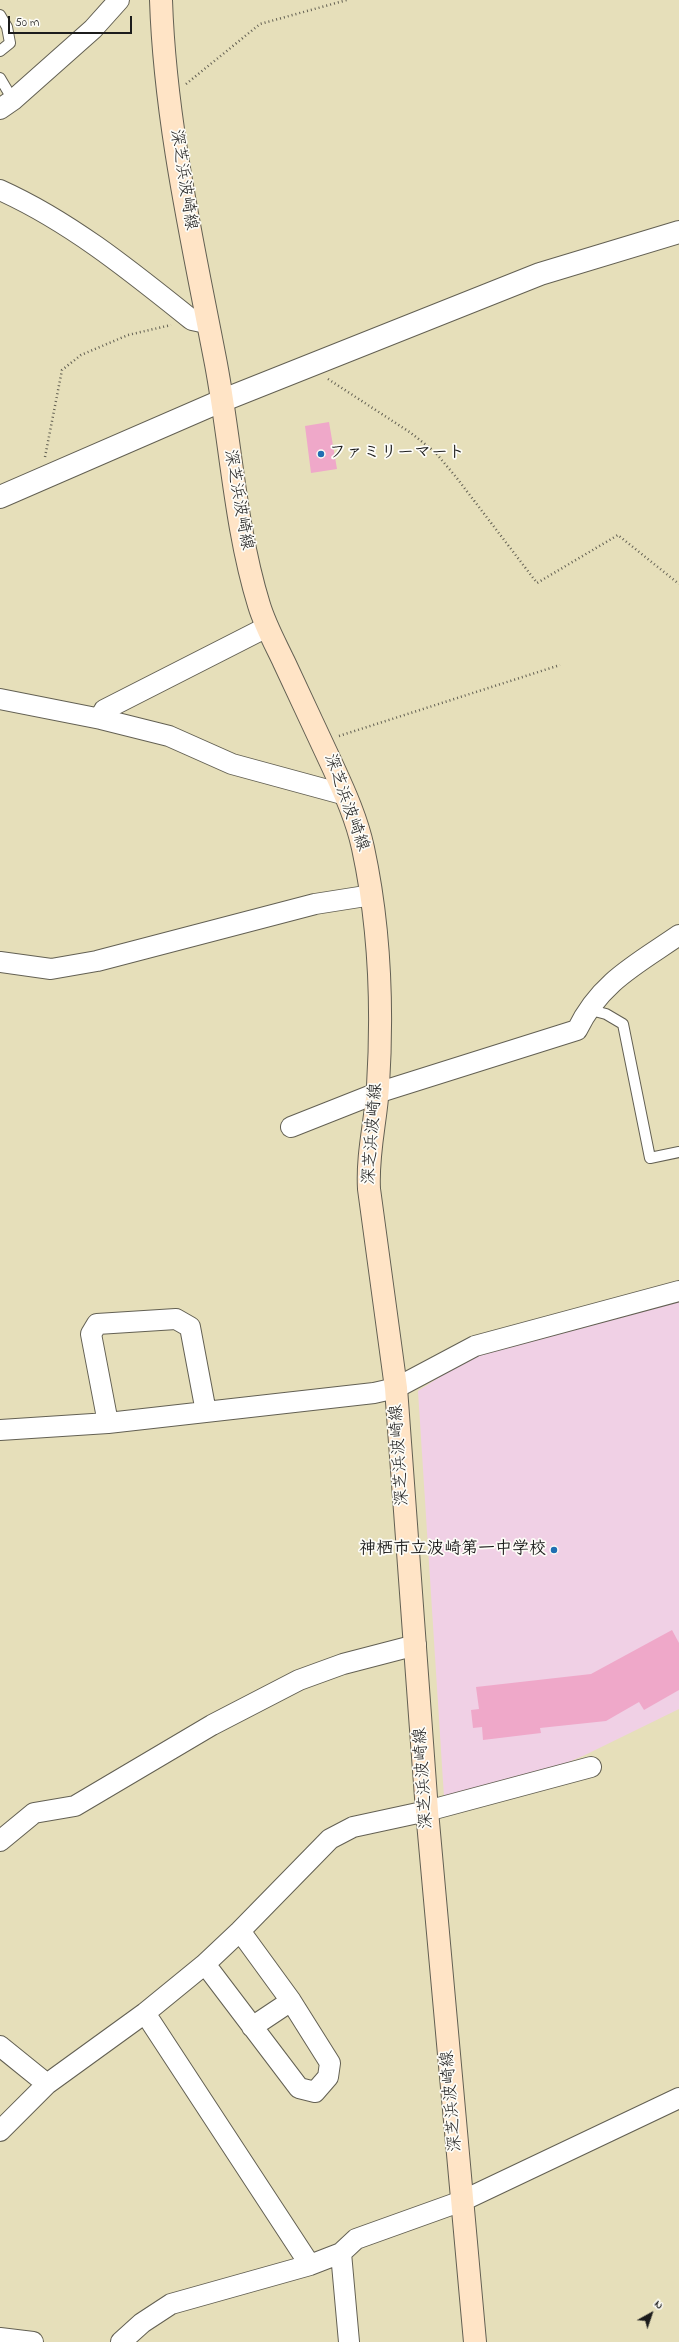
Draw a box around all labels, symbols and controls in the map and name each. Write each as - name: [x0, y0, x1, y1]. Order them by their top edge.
- scale bar: [10, 8, 134, 34]
- text: 50 m: [15, 14, 39, 32]
- street label: 深芝浜波崎線: [164, 128, 200, 232]
- place label: ファミリーマート: [329, 444, 465, 464]
- street label: 深芝浜波崎線: [218, 448, 256, 552]
- marker: ファミリーマート: [316, 449, 326, 459]
- street label: 深芝浜波崎線: [318, 752, 372, 854]
- street label: 深芝浜波崎線: [360, 1082, 388, 1186]
- street label: 深芝浜波崎線: [387, 1403, 415, 1507]
- place label: 神栖市立波崎第一中学校: [359, 1540, 546, 1560]
- marker: 神栖市立波崎第一中学校: [549, 1545, 559, 1555]
- street label: 深芝浜波崎線: [411, 1726, 439, 1830]
- street label: 深芝浜波崎線: [438, 2049, 468, 2153]
- north arrow: [631, 2294, 671, 2334]
- text: N: [651, 2296, 667, 2313]

